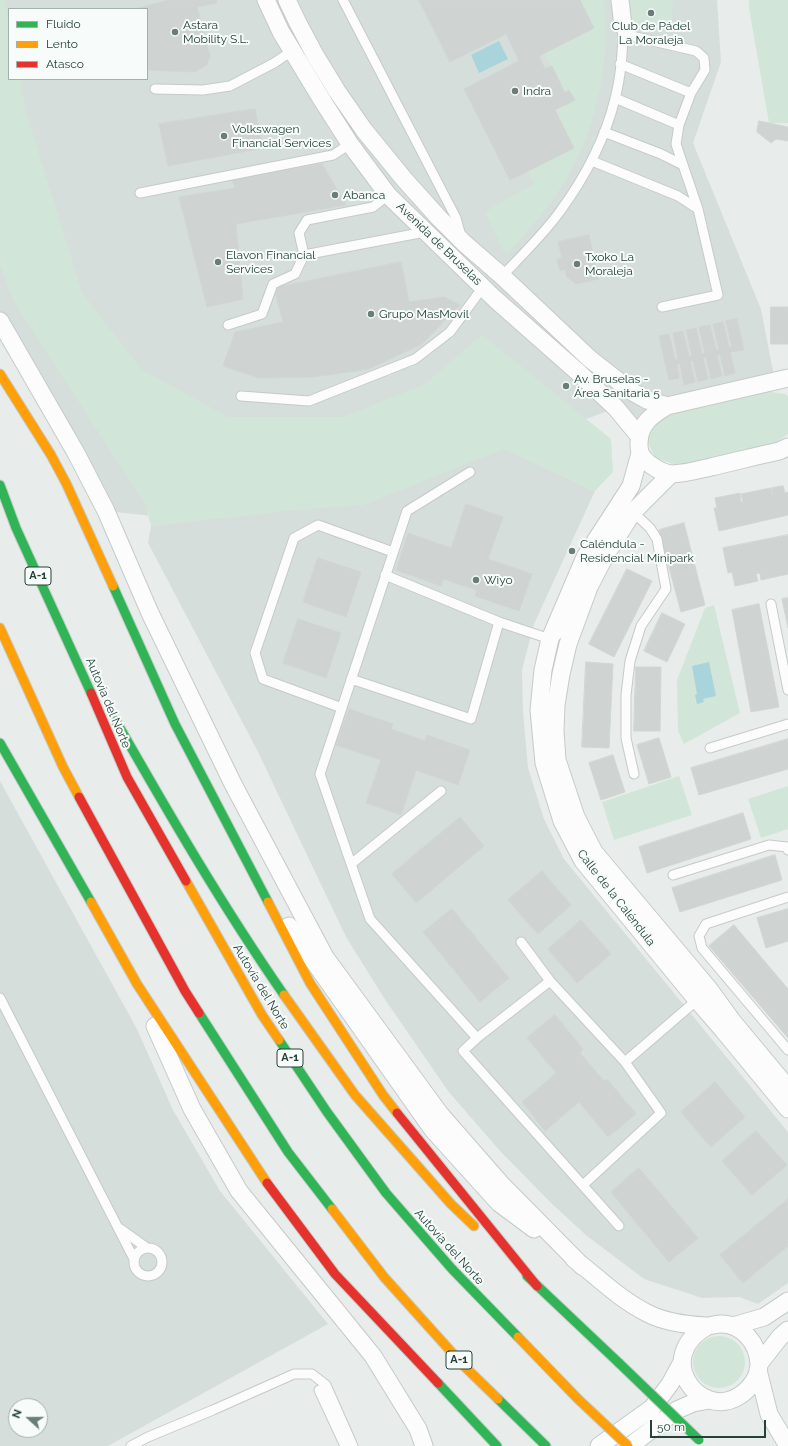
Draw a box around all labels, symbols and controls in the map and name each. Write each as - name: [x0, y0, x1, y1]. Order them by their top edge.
- legend: [8, 8, 148, 80]
- marker: Club de Pádel La Moraleja: [646, 8, 656, 18]
- text: Fluido: [46, 17, 81, 31]
- place label: Astara Mobility S.L.: [183, 18, 249, 46]
- place label: Club de Pádel La Moraleja: [612, 19, 690, 47]
- marker: Astara Mobility S.L.: [170, 27, 180, 37]
- text: Lento: [46, 37, 78, 51]
- text: Atasco: [46, 57, 84, 71]
- place label: Indra: [523, 84, 551, 98]
- marker: Indra: [510, 86, 520, 96]
- place label: Volkswagen Financial Services: [232, 122, 331, 150]
- marker: Volkswagen Financial Services: [219, 131, 229, 141]
- place label: Abanca: [343, 188, 385, 202]
- marker: Abanca: [330, 190, 340, 200]
- street label: Avenida de Bruselas: [393, 200, 485, 288]
- place label: Elavon Financial Services: [226, 248, 316, 276]
- place label: Txoko La Moraleja: [585, 250, 634, 278]
- marker: Elavon Financial Services: [213, 257, 223, 267]
- marker: Txoko La Moraleja: [572, 259, 582, 269]
- place label: Grupo MasMovil: [379, 307, 469, 321]
- marker: Grupo MasMovil: [366, 309, 376, 319]
- place label: Av. Bruselas - Área Sanitaria 5: [574, 372, 660, 400]
- marker: Av. Bruselas - Área Sanitaria 5: [561, 381, 571, 391]
- place label: Caléndula - Residencial Minipark: [580, 537, 694, 565]
- marker: Caléndula - Residencial Minipark: [567, 546, 577, 556]
- road number: A-1: [25, 567, 51, 585]
- place label: Wiyo: [484, 573, 513, 587]
- marker: Wiyo: [471, 575, 481, 585]
- street label: Autovía del Norte: [82, 656, 134, 750]
- street label: Calle de la Caléndula: [574, 847, 658, 949]
- street label: Autovía del Norte: [230, 942, 292, 1032]
- road number: A-1: [277, 1049, 303, 1067]
- street label: Autovía del Norte: [411, 1206, 487, 1288]
- road number: A-1: [446, 1351, 472, 1369]
- north arrow: [8, 1398, 48, 1438]
- text: N: [10, 1408, 25, 1420]
- scale bar: [652, 1412, 768, 1438]
- text: 50 m: [657, 1420, 685, 1434]

